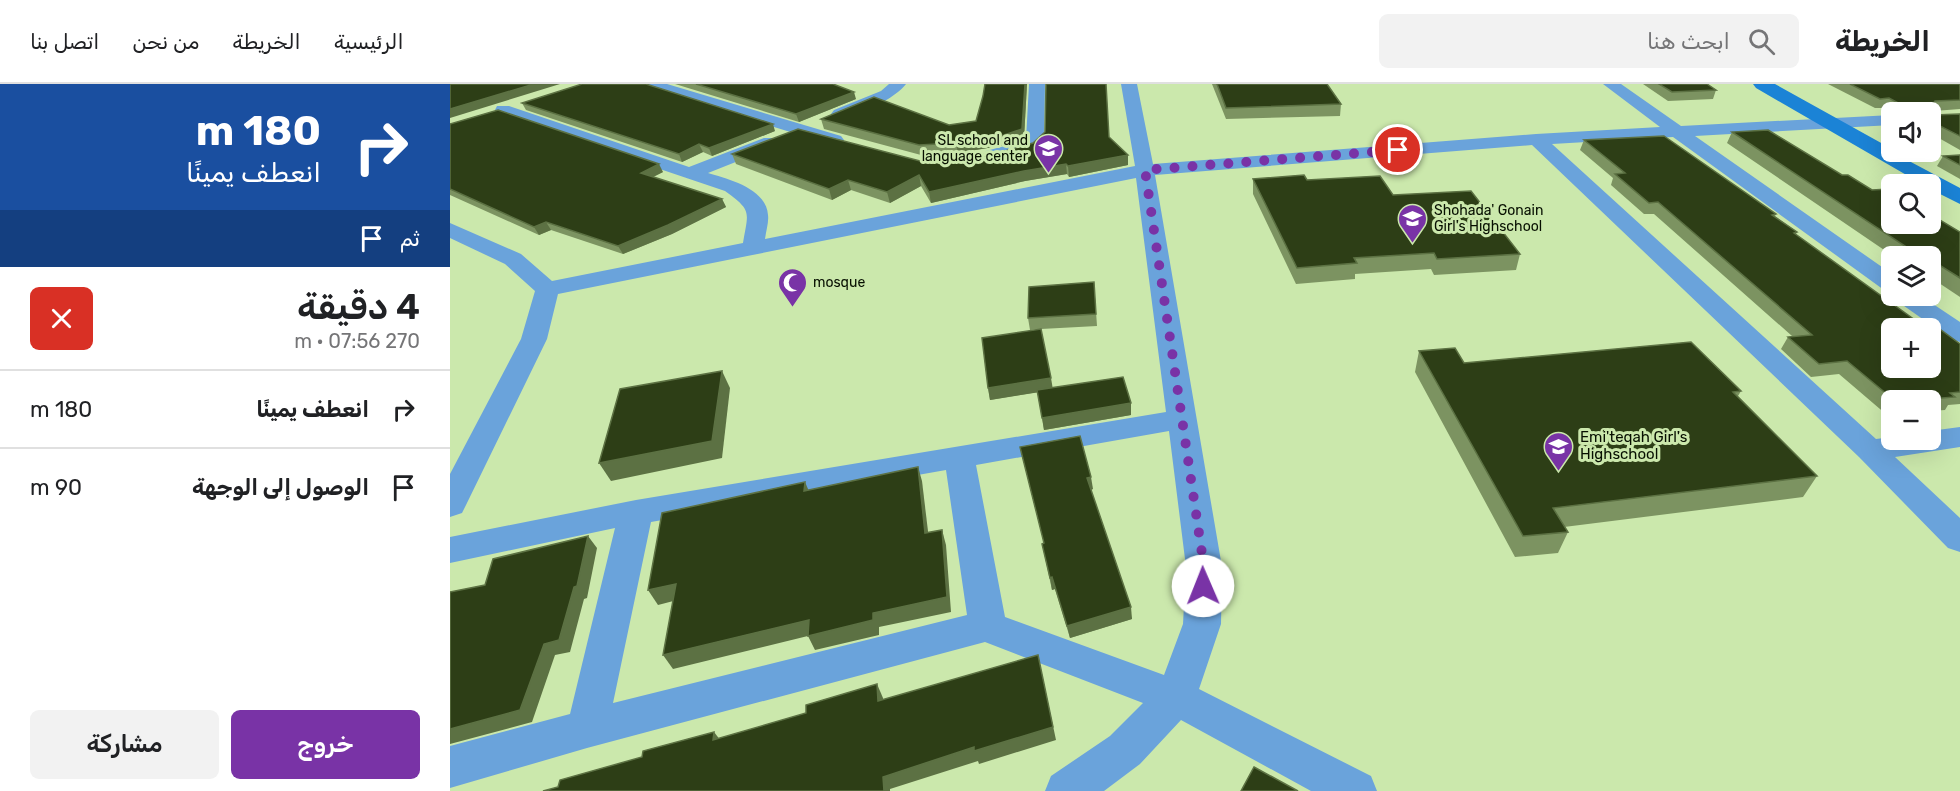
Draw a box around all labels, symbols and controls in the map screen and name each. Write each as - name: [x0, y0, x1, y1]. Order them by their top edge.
- search box: [1379, 14, 1799, 68]
- icon: search: [1745, 25, 1778, 58]
- text: الخريطة: [1835, 25, 1930, 58]
- text: ابحث هنا: [1647, 28, 1730, 55]
- text: اتصل بنا: [30, 29, 99, 54]
- text: من نحن: [132, 29, 199, 54]
- text: الخريطة: [232, 29, 301, 54]
- text: الرئيسية: [334, 29, 404, 54]
- map controls: [1881, 102, 1941, 450]
- button: sound: [1881, 102, 1941, 162]
- text: 180 m: [196, 106, 321, 156]
- icon: right: [342, 108, 420, 186]
- pin: [1372, 124, 1423, 175]
- place label: SL school and language center: [922, 132, 1029, 165]
- school or university icon: SL school and language center: [1033, 132, 1065, 174]
- icon: arrive: [1381, 133, 1414, 166]
- text: انعطف يمينًا: [186, 157, 321, 189]
- button: search: [1881, 174, 1941, 234]
- school or university icon: Shohada' Gonain Girl's Highschool: [1397, 202, 1429, 244]
- place label: Shohada' Gonain Girl's Highschool: [1434, 202, 1543, 235]
- icon: arrive: [355, 222, 388, 255]
- text: ثم: [400, 225, 420, 252]
- button: layers: [1881, 246, 1941, 306]
- mosque icon: mosque: [776, 266, 808, 308]
- place label: mosque: [813, 274, 865, 291]
- text: 4 دقيقة: [297, 285, 420, 328]
- button: close: [30, 287, 93, 350]
- button: +: [1881, 318, 1941, 378]
- text: 270 m · 07:56: [294, 329, 420, 353]
- button: −: [1881, 390, 1941, 450]
- icon: right: [387, 393, 420, 426]
- text: 180 m: [30, 396, 92, 423]
- text: انعطف يمينًا: [256, 396, 369, 423]
- place label: Emi'teqah Girl's Highschool: [1580, 428, 1688, 463]
- school or university icon: Emi'teqah Girl's Highschool: [1543, 430, 1575, 472]
- icon: arrive: [387, 471, 420, 504]
- text: 90 m: [30, 474, 82, 501]
- text: الوصول إلى الوجهة: [192, 474, 369, 501]
- position arrow: [1171, 554, 1235, 618]
- button: مشاركة: [30, 710, 219, 779]
- button: خروج: [231, 710, 420, 779]

